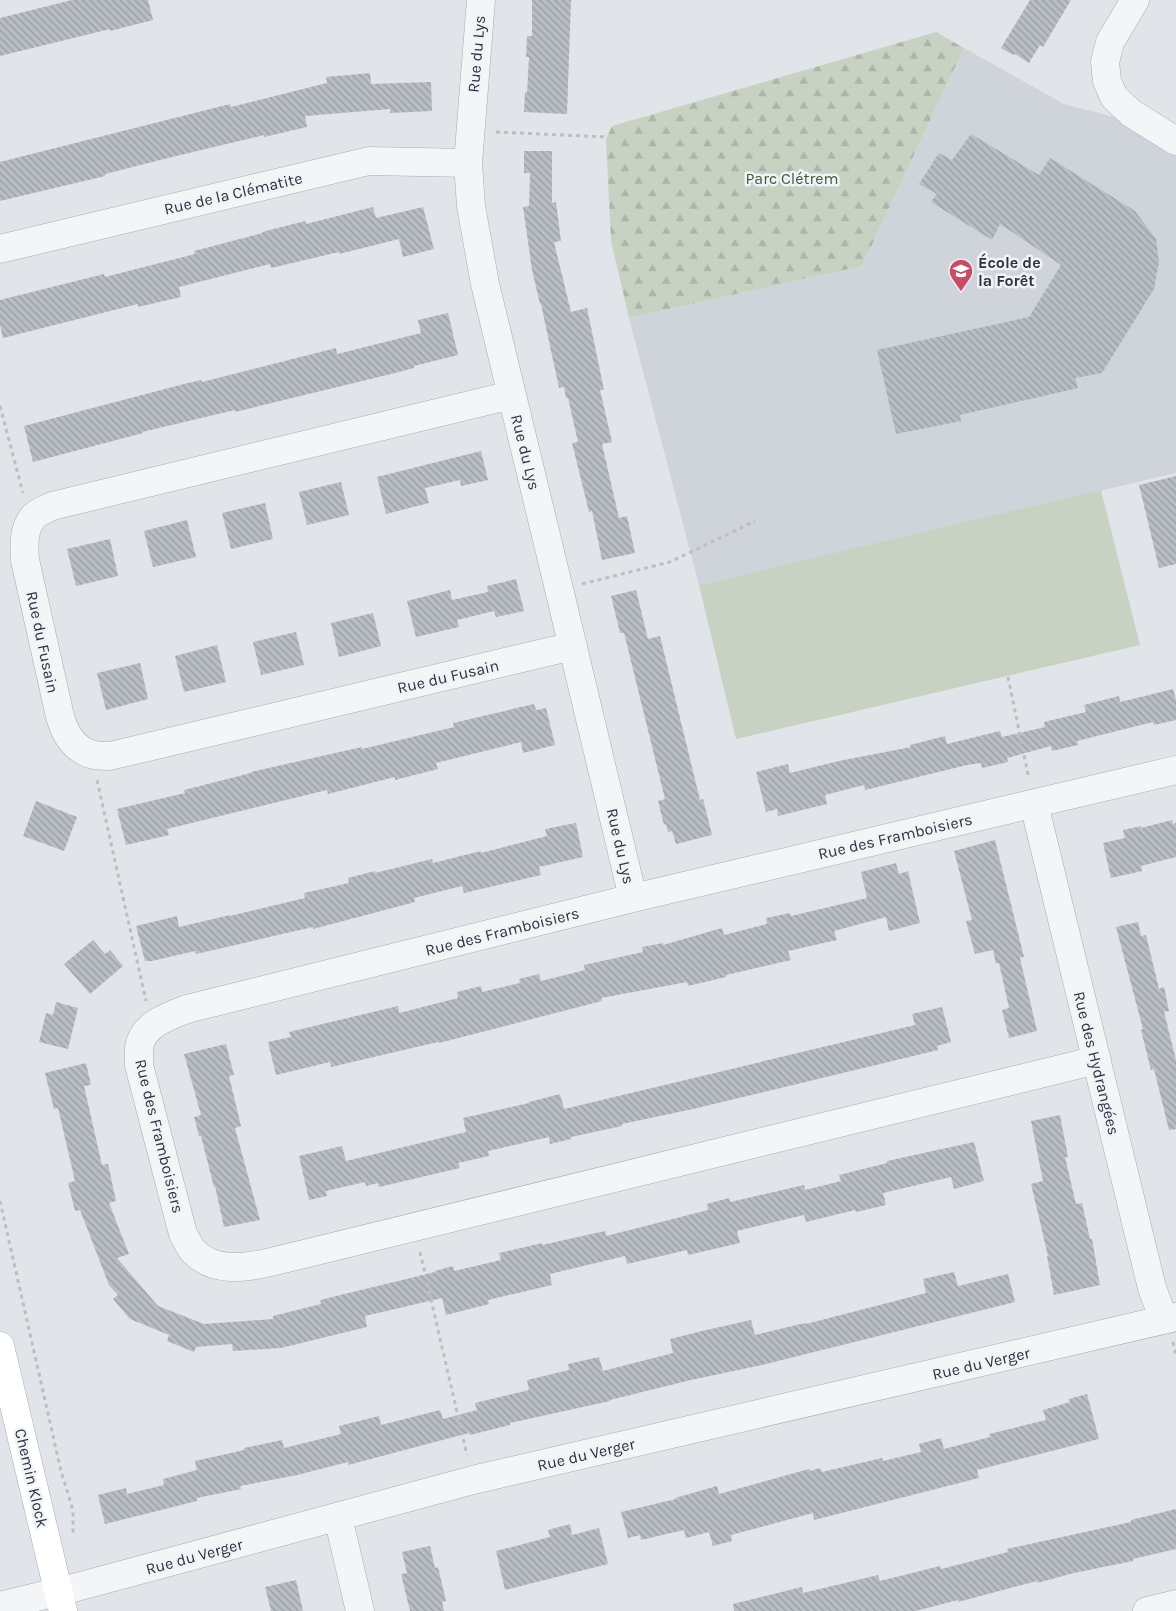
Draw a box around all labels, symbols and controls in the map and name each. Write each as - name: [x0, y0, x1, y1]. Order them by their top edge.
- street label: Rue du Lys: [464, 15, 489, 93]
- street label: Rue de la Clématite: [162, 168, 304, 219]
- park label: Parc Clétrem: [746, 169, 839, 188]
- place label: École de la Forêt: [978, 253, 1041, 290]
- school or university icon: École de la Forêt: [948, 258, 974, 292]
- street label: Rue du Lys: [507, 412, 544, 492]
- street label: Rue du Fusain: [22, 589, 63, 695]
- street label: Rue du Fusain: [395, 656, 501, 697]
- street label: Rue du Lys: [603, 806, 638, 886]
- street label: Rue des Framboisiers: [816, 809, 974, 864]
- street label: Rue des Framboisiers: [423, 903, 581, 960]
- street label: Rue des Hydrangées: [1069, 989, 1124, 1137]
- street label: Rue des Framboisiers: [131, 1057, 188, 1215]
- street label: Rue du Verger: [930, 1343, 1032, 1384]
- street label: Chemin Klock: [11, 1427, 52, 1530]
- street label: Rue du Verger: [535, 1434, 637, 1475]
- street label: Rue du Verger: [143, 1534, 245, 1579]

